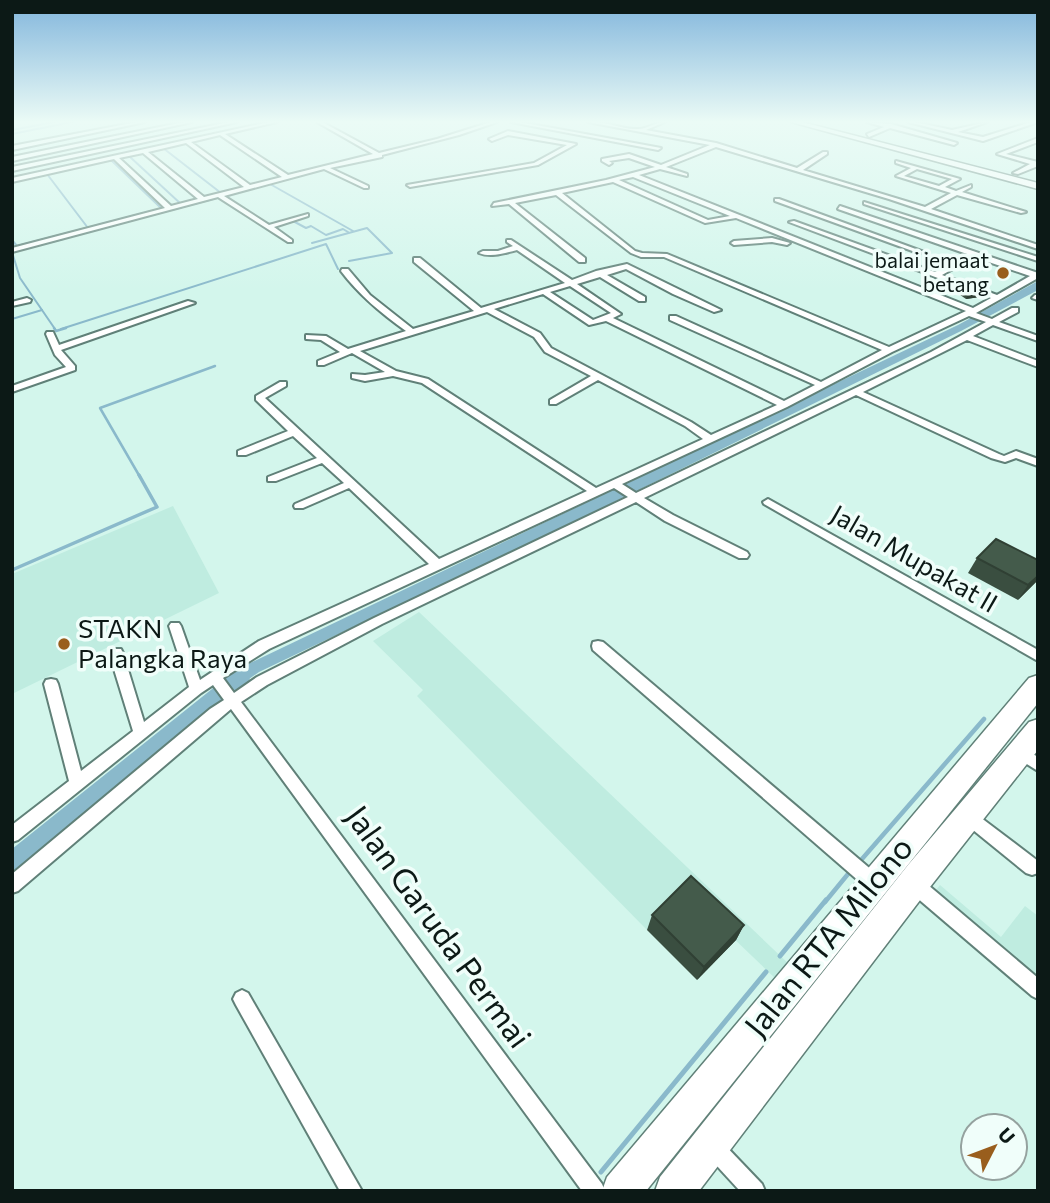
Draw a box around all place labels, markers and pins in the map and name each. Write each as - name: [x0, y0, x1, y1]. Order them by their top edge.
- place label: balai jemaat betang: [875, 247, 989, 296]
- marker: balai jemaat betang: [995, 265, 1011, 281]
- place label: STAKN Palangka Raya: [78, 612, 247, 673]
- marker: STAKN Palangka Raya: [56, 636, 72, 652]

